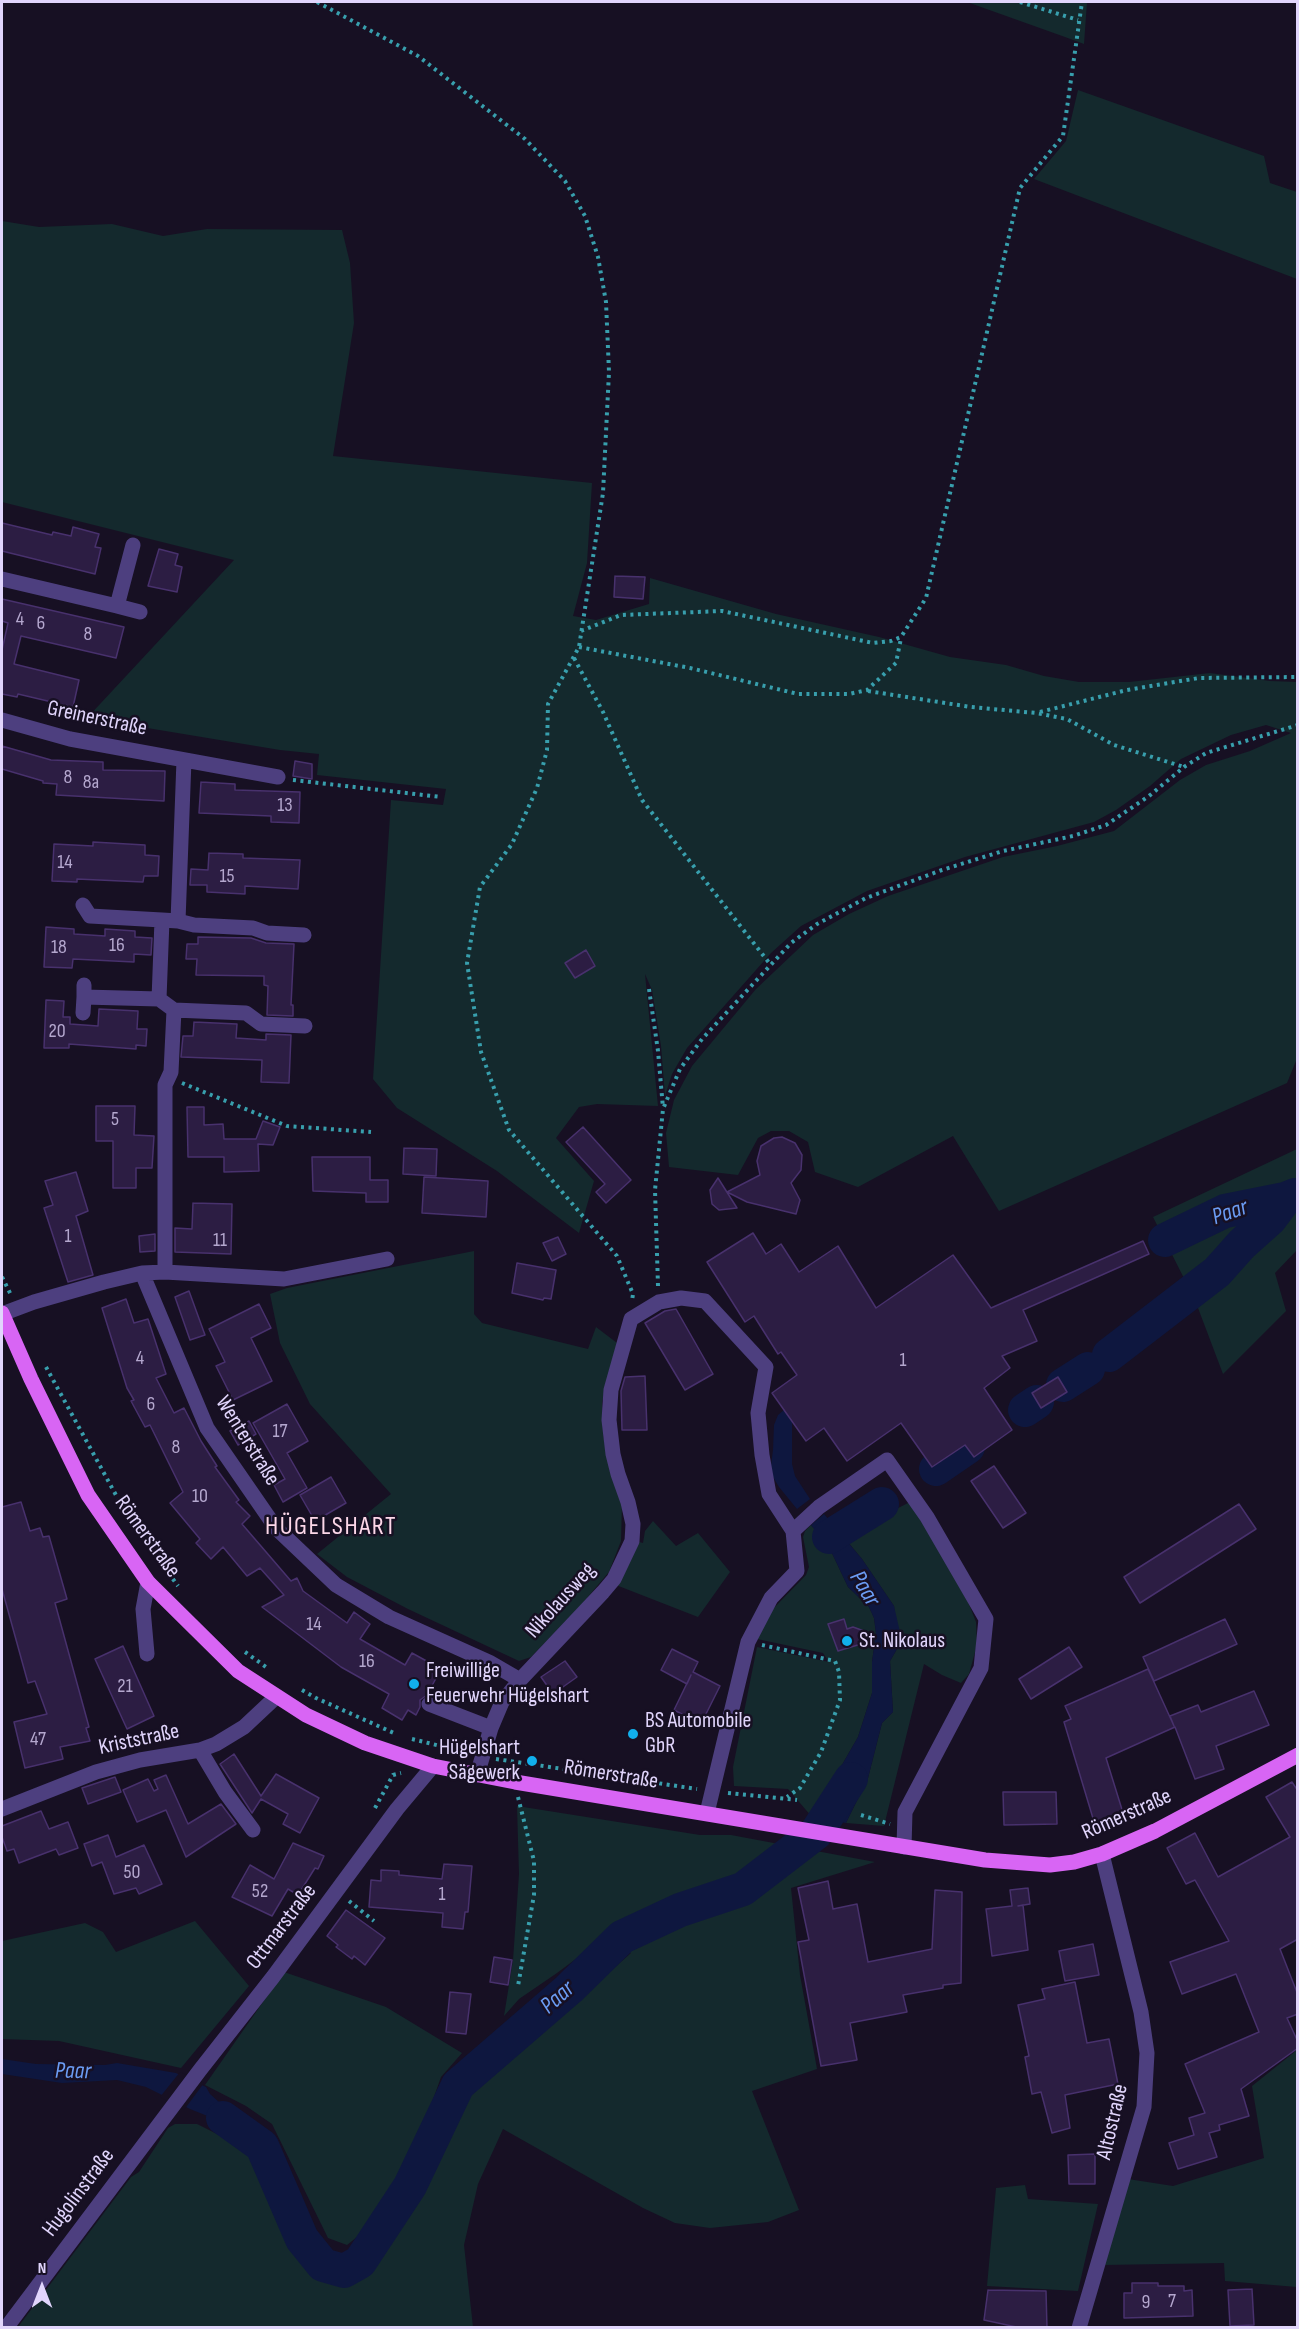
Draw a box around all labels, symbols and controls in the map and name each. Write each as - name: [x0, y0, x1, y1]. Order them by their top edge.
- house number: 4: [16, 608, 24, 632]
- house number: 6: [37, 612, 45, 636]
- house number: 8: [84, 623, 92, 647]
- street label: Greinerstraße: [45, 696, 149, 742]
- house number: 8: [64, 766, 72, 790]
- house number: 8a: [83, 771, 99, 795]
- house number: 13: [277, 794, 293, 818]
- house number: 14: [57, 851, 73, 875]
- house number: 15: [219, 865, 235, 889]
- house number: 16: [109, 934, 125, 958]
- house number: 18: [51, 936, 67, 960]
- house number: 20: [48, 1020, 66, 1044]
- house number: 5: [111, 1108, 119, 1132]
- water label: Paar: [1208, 1194, 1252, 1232]
- house number: 1: [65, 1225, 71, 1249]
- house number: 11: [213, 1229, 227, 1253]
- house number: 4: [136, 1347, 144, 1371]
- house number: 1: [900, 1349, 906, 1373]
- street label: Wenterstraße: [209, 1391, 285, 1491]
- house number: 6: [147, 1393, 155, 1417]
- house number: 17: [273, 1420, 287, 1444]
- house number: 8: [172, 1436, 180, 1460]
- house number: 10: [192, 1485, 208, 1509]
- street label: Römerstraße: [108, 1491, 186, 1583]
- district label: HÜGELSHART: [265, 1511, 397, 1543]
- street label: Nikolausweg: [520, 1558, 602, 1644]
- water label: Paar: [842, 1566, 886, 1612]
- house number: 14: [306, 1613, 322, 1637]
- place label: St. Nikolaus: [859, 1628, 945, 1654]
- marker: St. Nikolaus: [840, 1634, 854, 1648]
- house number: 16: [359, 1650, 375, 1674]
- place label: Freiwillige Feuerwehr Hügelshart: [426, 1658, 589, 1710]
- house number: 21: [117, 1675, 133, 1699]
- marker: Freiwillige Feuerwehr Hügelshart: [407, 1677, 421, 1691]
- place label: BS Automobile GbR: [645, 1708, 751, 1760]
- street label: Kriststraße: [96, 1719, 182, 1761]
- marker: BS Automobile GbR: [626, 1727, 640, 1741]
- house number: 47: [30, 1728, 46, 1752]
- place label: Hügelshart Sägewerk: [439, 1735, 520, 1786]
- marker: Hügelshart Sägewerk: [525, 1754, 539, 1768]
- street label: Römerstraße: [562, 1755, 660, 1795]
- street label: Römerstraße: [1078, 1784, 1176, 1846]
- house number: 50: [124, 1861, 140, 1885]
- street label: Ottmarstraße: [241, 1879, 323, 1975]
- house number: 52: [252, 1880, 268, 1904]
- house number: 1: [439, 1883, 445, 1907]
- water label: Paar: [535, 1975, 581, 2021]
- water label: Paar: [55, 2057, 91, 2087]
- street label: Altostraße: [1092, 2082, 1134, 2162]
- street label: Hugolinstraße: [37, 2144, 121, 2242]
- north arrow: [12, 2257, 72, 2317]
- text: N: [38, 2259, 46, 2278]
- house number: 7: [1168, 2290, 1176, 2314]
- house number: 9: [1142, 2291, 1150, 2315]

